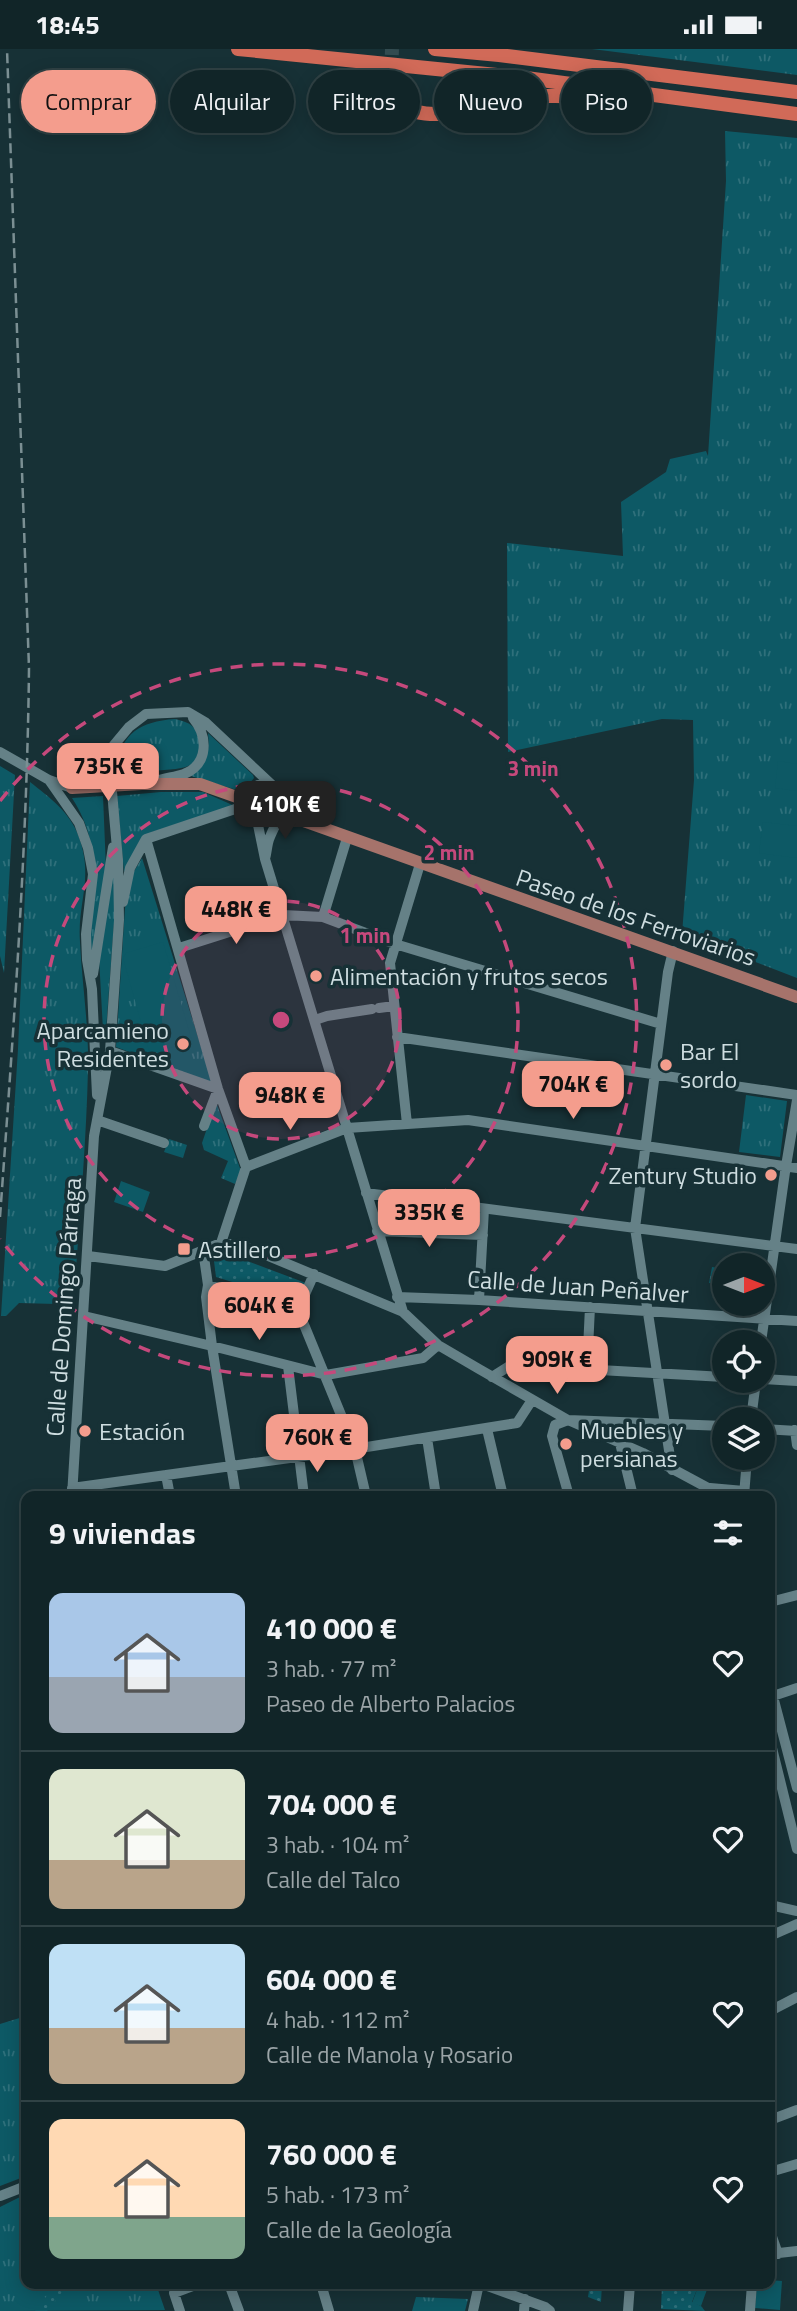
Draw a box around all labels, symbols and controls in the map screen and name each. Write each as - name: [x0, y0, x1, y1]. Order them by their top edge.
- text: 18:45: [35, 5, 100, 44]
- chip: Comprar: [21, 70, 156, 133]
- chip: Alquilar: [170, 70, 294, 133]
- chip: Filtros: [308, 70, 420, 133]
- chip: Nuevo: [434, 70, 547, 133]
- chip: Piso: [561, 70, 652, 133]
- pin: 735K €: [51, 743, 165, 803]
- text: 735K €: [73, 748, 143, 783]
- text: 3 min: [507, 752, 559, 784]
- pin: 410K €: [228, 781, 342, 841]
- text: 410K €: [250, 786, 320, 821]
- text: 2 min: [423, 836, 475, 868]
- street label: Paseo de los Ferroviarios: [511, 859, 761, 975]
- pin: 448K €: [179, 887, 293, 946]
- text: 448K €: [201, 891, 271, 926]
- text: 1 min: [339, 919, 391, 951]
- place label: Alimentación y frutos secos: [330, 958, 608, 994]
- marker: Alimentación y frutos secos: [308, 968, 324, 984]
- centre of rings: [269, 1008, 293, 1032]
- place label: Aparcamieno Residentes: [36, 1012, 169, 1076]
- place label: Bar El sordo: [680, 1033, 739, 1097]
- marker: Aparcamieno Residentes: [175, 1036, 191, 1052]
- marker: Bar El sordo: [658, 1057, 674, 1073]
- pin: 704K €: [516, 1061, 630, 1121]
- text: 704K €: [538, 1066, 608, 1101]
- pin: 948K €: [233, 1073, 347, 1132]
- text: 948K €: [255, 1077, 325, 1112]
- place label: Zentury Studio: [609, 1157, 757, 1193]
- marker: Zentury Studio: [763, 1167, 779, 1183]
- street label: Calle de Domingo Párraga: [36, 1176, 90, 1438]
- pin: 335K €: [372, 1189, 486, 1249]
- text: 335K €: [394, 1194, 464, 1229]
- place label: Astillero: [198, 1231, 281, 1267]
- marker: Astillero: [176, 1241, 192, 1257]
- north arrow: [712, 1253, 775, 1316]
- map controls: [712, 1253, 775, 1470]
- street label: Calle de Juan Peñalver: [466, 1260, 690, 1312]
- pin: 604K €: [202, 1283, 316, 1342]
- text: 604K €: [224, 1287, 294, 1322]
- button: locate: [712, 1330, 775, 1393]
- pin: 909K €: [500, 1337, 614, 1396]
- text: 909K €: [522, 1341, 592, 1376]
- button: layers: [712, 1407, 775, 1470]
- place label: Muebles y persianas: [580, 1412, 684, 1476]
- place label: Estación: [99, 1413, 185, 1449]
- pin: 760K €: [260, 1415, 374, 1474]
- text: 760K €: [282, 1419, 352, 1454]
- marker: Estación: [77, 1423, 93, 1439]
- marker: Muebles y persianas: [558, 1436, 574, 1452]
- text: 9 viviendas: [49, 1510, 196, 1556]
- icon: filters: [709, 1514, 747, 1552]
- text: 410 000 €: [266, 1605, 397, 1651]
- icon: home: [105, 1621, 189, 1705]
- icon: heart: [709, 1644, 747, 1682]
- text: 3 hab. · 77 m²: [266, 1651, 396, 1686]
- text: Paseo de Alberto Palacios: [266, 1686, 515, 1721]
- text: 704 000 €: [266, 1781, 397, 1827]
- icon: home: [105, 1797, 189, 1881]
- icon: heart: [709, 1820, 747, 1858]
- text: 3 hab. · 104 m²: [266, 1827, 409, 1862]
- text: Calle del Talco: [266, 1862, 400, 1897]
- text: 604 000 €: [266, 1956, 397, 2002]
- icon: home: [105, 1972, 189, 2056]
- icon: heart: [709, 1995, 747, 2033]
- text: 4 hab. · 112 m²: [266, 2002, 409, 2037]
- text: Calle de Manola y Rosario: [266, 2037, 513, 2072]
- text: 760 000 €: [266, 2131, 397, 2177]
- icon: home: [105, 2147, 189, 2231]
- icon: heart: [709, 2170, 747, 2208]
- text: 5 hab. · 173 m²: [266, 2177, 409, 2212]
- text: Calle de la Geología: [266, 2212, 452, 2247]

